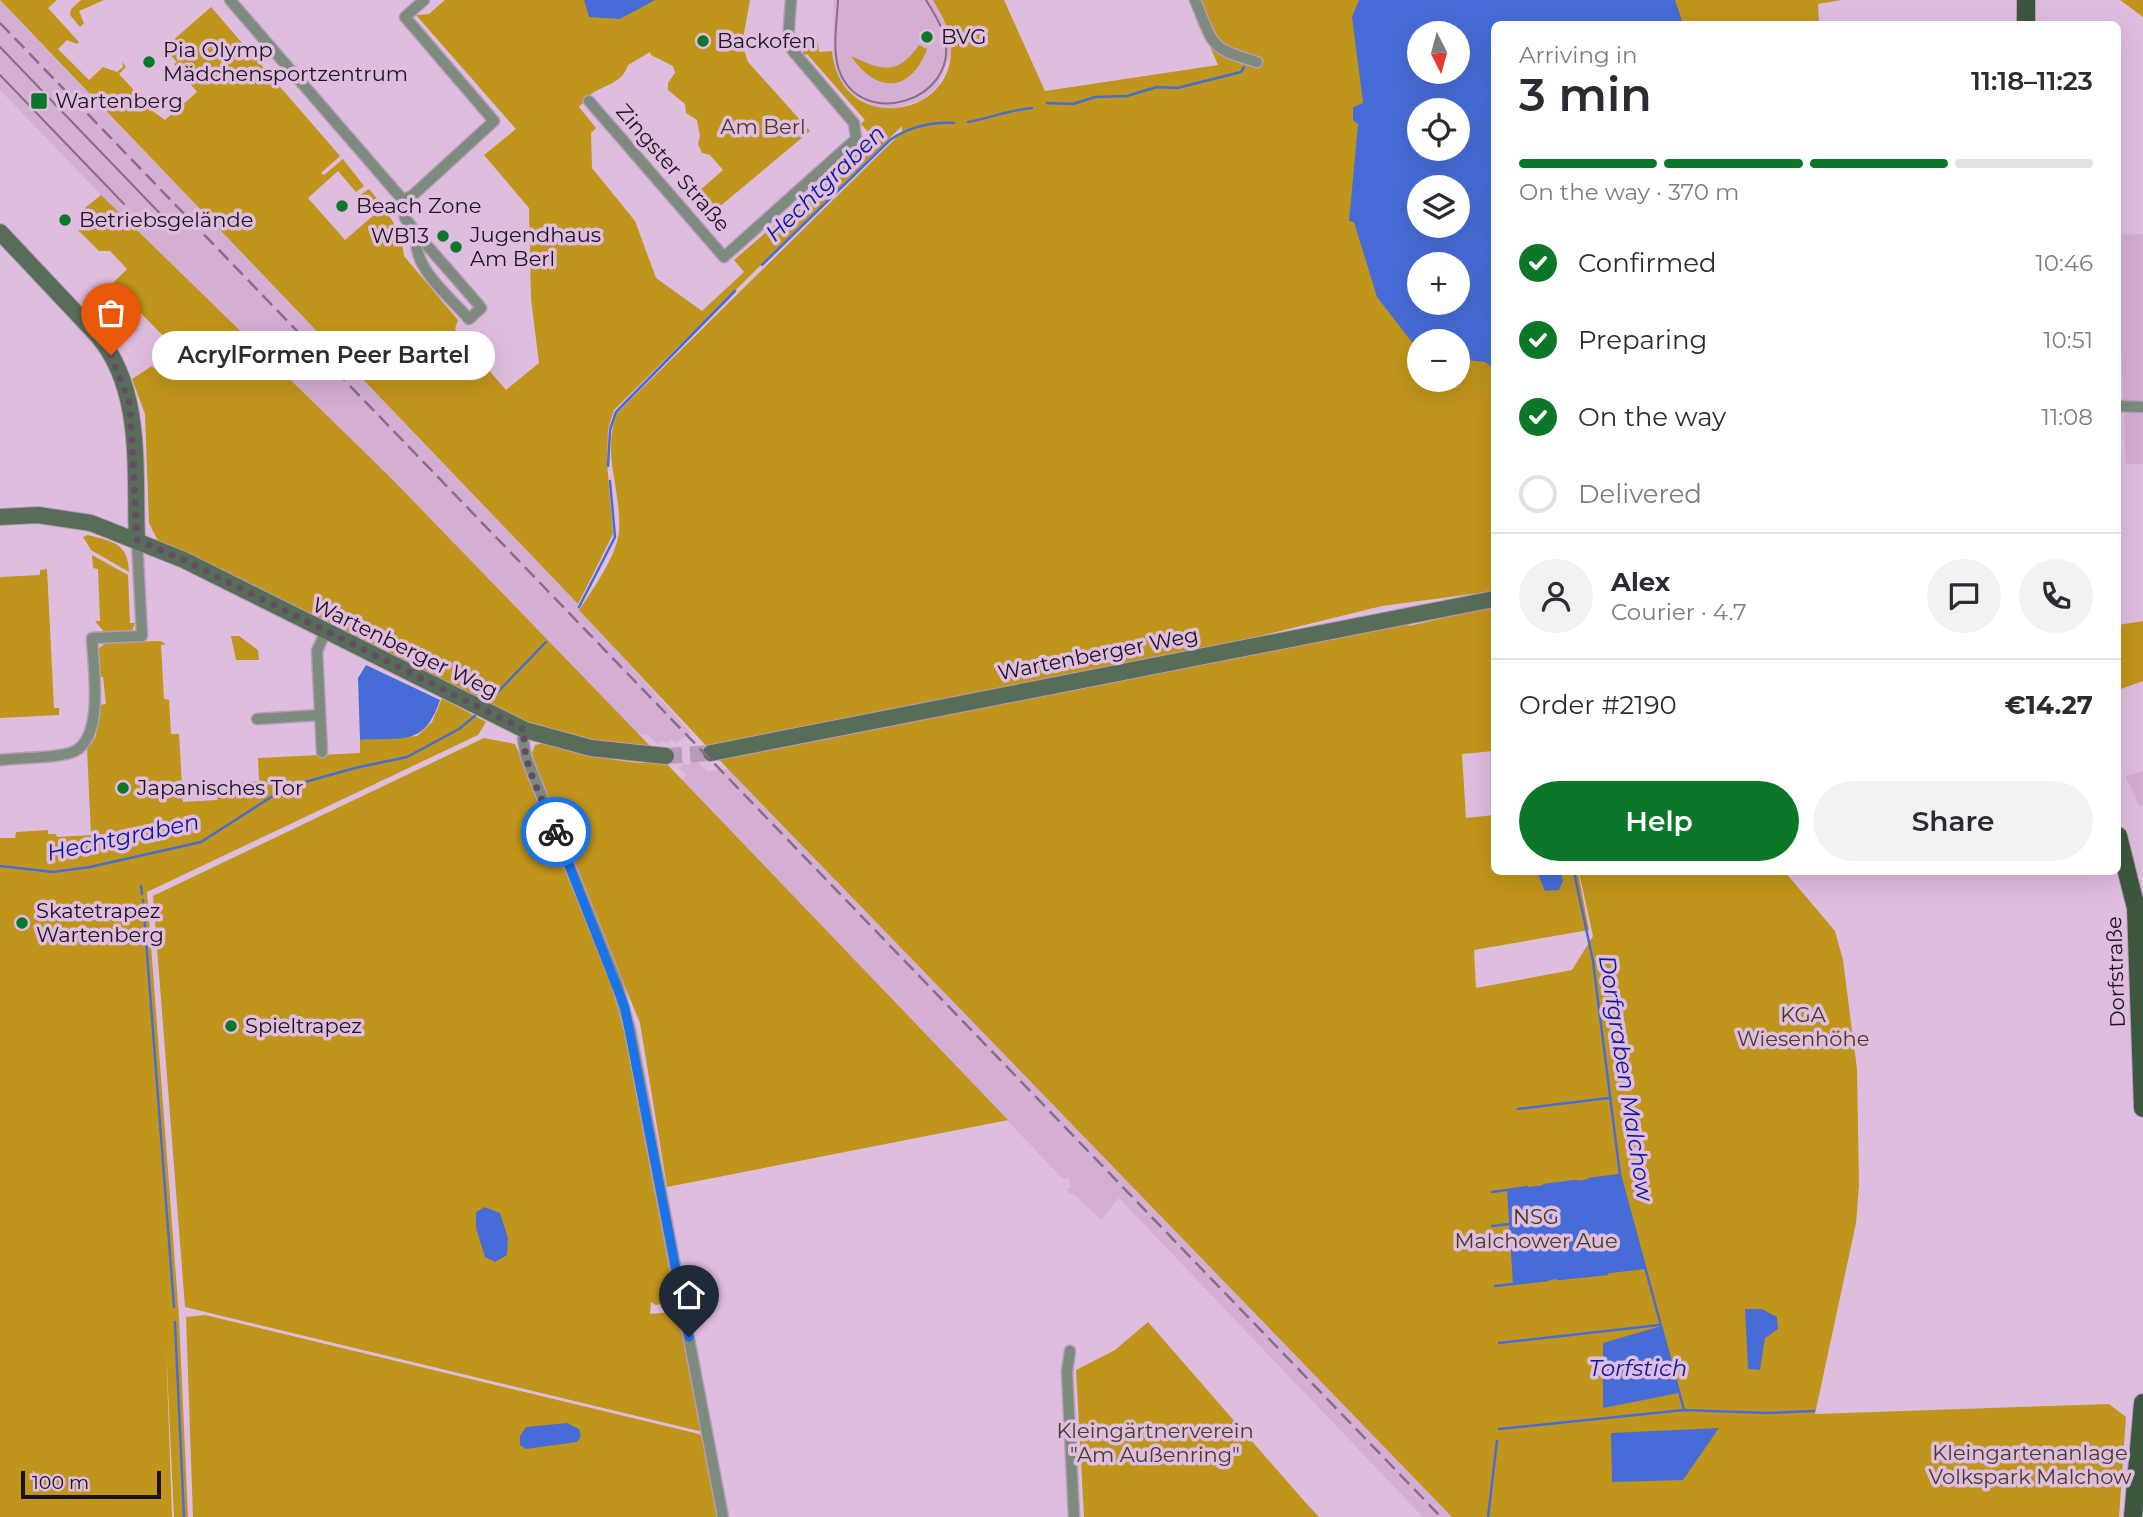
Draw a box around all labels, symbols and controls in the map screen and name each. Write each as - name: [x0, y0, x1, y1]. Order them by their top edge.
- north arrow: [1407, 21, 1470, 84]
- map controls: [1407, 21, 1470, 392]
- place label: BVG: [941, 24, 987, 49]
- place label: Backofen: [717, 28, 816, 53]
- marker: BVG: [919, 29, 935, 45]
- marker: Backofen: [695, 33, 711, 49]
- place label: Pia Olymp Mädchensportzentrum: [163, 37, 408, 86]
- text: Arriving in: [1519, 41, 1638, 69]
- marker: Pia Olymp Mädchensportzentrum: [141, 54, 157, 70]
- text: 11:18–11:23: [1971, 65, 2093, 97]
- text: 3 min: [1519, 66, 1652, 123]
- place label: Wartenberg: [55, 88, 183, 113]
- marker: Wartenberg: [29, 91, 49, 111]
- button: locate: [1407, 98, 1470, 161]
- street label: Zingster Straße: [611, 99, 736, 237]
- park label: Am Berl: [720, 114, 806, 139]
- water label: Hechtgraben: [759, 119, 891, 247]
- button: layers: [1407, 175, 1470, 238]
- text: On the way · 370 m: [1519, 178, 1739, 206]
- place label: Beach Zone: [356, 193, 481, 218]
- marker: Beach Zone: [334, 198, 350, 214]
- place label: Betriebsgelände: [79, 207, 253, 232]
- marker: Betriebsgelände: [57, 212, 73, 228]
- place label: Jugendhaus Am Berl: [469, 222, 601, 271]
- place label: WB13: [371, 223, 429, 248]
- marker: WB13: [435, 228, 451, 244]
- marker: Jugendhaus Am Berl: [448, 239, 464, 255]
- icon: check: [1519, 244, 1557, 282]
- text: Confirmed: [1578, 247, 1717, 279]
- text: 10:46: [2035, 249, 2093, 277]
- button: +: [1407, 252, 1470, 315]
- pin: [81, 283, 141, 355]
- icon: bag: [92, 294, 130, 332]
- icon: check: [1519, 321, 1557, 359]
- text: Preparing: [1578, 324, 1707, 356]
- text: 10:51: [2043, 326, 2093, 354]
- button: −: [1407, 329, 1470, 392]
- callout: AcrylFormen Peer Bartel: [153, 330, 496, 380]
- text: AcrylFormen Peer Bartel: [177, 341, 470, 369]
- icon: check: [1519, 398, 1557, 436]
- text: On the way: [1578, 401, 1726, 433]
- text: 11:08: [2042, 403, 2093, 431]
- text: Delivered: [1578, 478, 1702, 510]
- button: person: [1519, 559, 1593, 633]
- button: chat: [1927, 559, 2001, 633]
- button: phone: [2019, 559, 2093, 633]
- text: Alex: [1611, 566, 1670, 598]
- street label: Wartenberger Weg: [308, 592, 502, 703]
- text: Courier · 4.7: [1611, 598, 1747, 626]
- street label: Wartenberger Weg: [996, 622, 1200, 685]
- text: Order #2190: [1519, 689, 1677, 721]
- text: €14.27: [2004, 689, 2093, 721]
- place label: Japanisches Tor: [136, 775, 303, 800]
- marker: Japanisches Tor: [115, 780, 131, 796]
- button: Help: [1519, 781, 1799, 861]
- button: Share: [1813, 781, 2093, 861]
- courier: [521, 797, 591, 867]
- water label: Hechtgraben: [44, 807, 202, 867]
- icon: bike: [537, 813, 575, 851]
- place label: Skatetrapez Wartenberg: [36, 898, 164, 947]
- marker: Skatetrapez Wartenberg: [14, 915, 30, 931]
- street label: Dorfstraße: [2101, 916, 2130, 1028]
- water label: Dorfgraben Malchow: [1593, 953, 1659, 1204]
- park label: KGA Wiesenhöhe: [1737, 1002, 1869, 1051]
- place label: Spieltrapez: [245, 1013, 362, 1038]
- marker: Spieltrapez: [223, 1018, 239, 1034]
- park label: NSG Malchower Aue: [1454, 1204, 1618, 1253]
- pin: [659, 1265, 719, 1337]
- icon: home: [670, 1276, 708, 1314]
- water label: Torfstich: [1589, 1354, 1687, 1382]
- park label: Kleingärtnerverein "Am Außenring": [1056, 1418, 1254, 1467]
- park label: Kleingartenanlage Volkspark Malchow: [1929, 1440, 2132, 1489]
- scale bar: [21, 1468, 161, 1500]
- text: 100 m: [32, 1471, 89, 1494]

